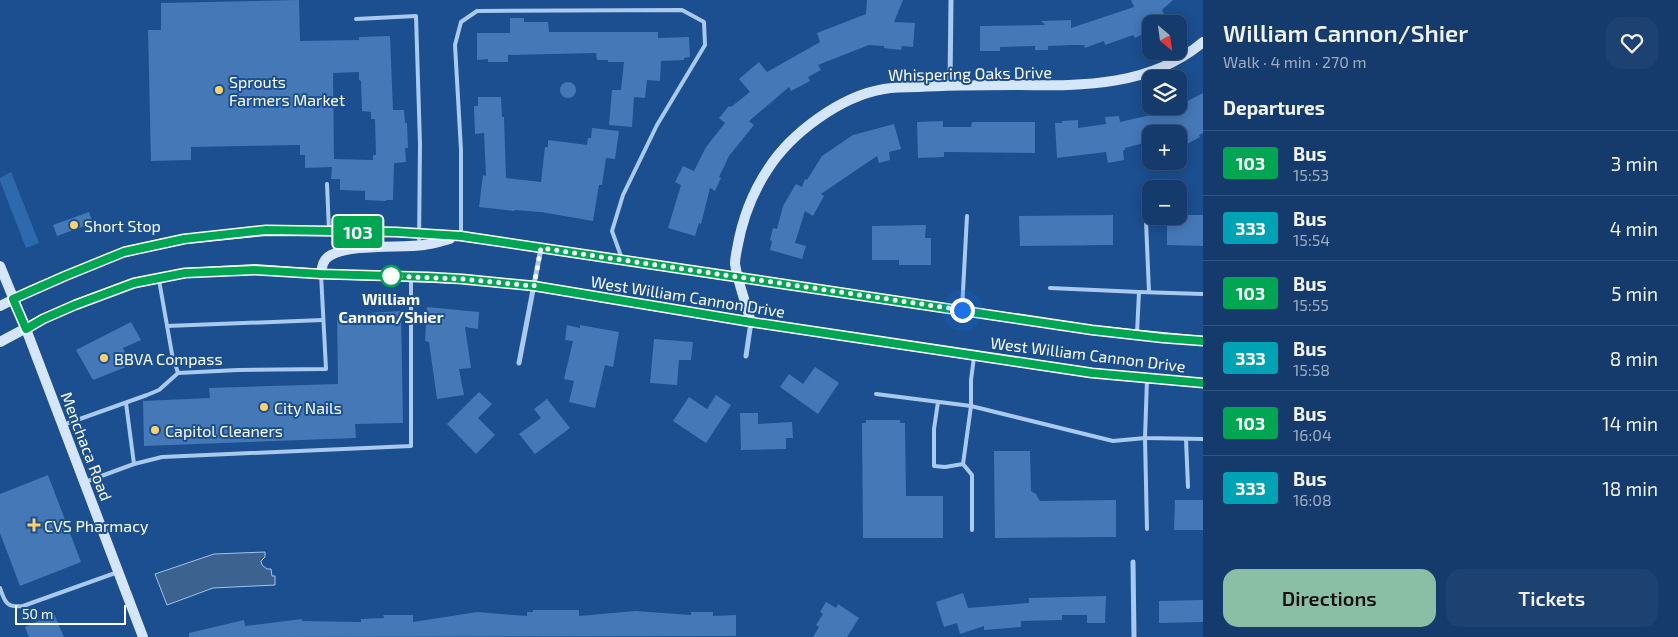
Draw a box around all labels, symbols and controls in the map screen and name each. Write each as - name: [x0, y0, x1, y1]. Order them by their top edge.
- north arrow: [1142, 15, 1188, 60]
- map controls: [1142, 15, 1187, 225]
- button: heart: [1606, 17, 1658, 69]
- text: William Cannon/Shier: [1223, 18, 1468, 47]
- text: Walk · 4 min · 270 m: [1223, 52, 1366, 71]
- street label: Whispering Oaks Drive: [888, 62, 1052, 84]
- button: layers: [1142, 70, 1187, 115]
- place label: Sprouts Farmers Market: [229, 72, 345, 109]
- marker: Sprouts Farmers Market: [213, 84, 225, 96]
- text: Departures: [1223, 96, 1325, 119]
- button: +: [1142, 125, 1187, 170]
- text: Bus: [1293, 142, 1327, 165]
- text: 103: [1236, 152, 1265, 174]
- text: 3 min: [1611, 152, 1658, 175]
- text: 15:53: [1293, 165, 1329, 184]
- button: −: [1142, 180, 1187, 225]
- text: Bus: [1293, 207, 1327, 230]
- place label: Short Stop: [84, 216, 161, 235]
- line badge: 103: [329, 216, 387, 248]
- text: 333: [1235, 217, 1266, 239]
- text: 4 min: [1610, 217, 1658, 240]
- marker: Short Stop: [68, 219, 80, 231]
- text: 103: [343, 221, 373, 243]
- text: 15:54: [1293, 230, 1330, 249]
- marker: William Cannon/Shier: [380, 265, 402, 287]
- street label: West William Cannon Drive: [589, 271, 787, 321]
- text: Bus: [1293, 272, 1327, 295]
- text: 103: [1236, 282, 1265, 304]
- text: 5 min: [1611, 282, 1658, 305]
- place label: William Cannon/Shier: [339, 289, 444, 326]
- text: 15:55: [1293, 295, 1329, 314]
- your location: [950, 298, 975, 323]
- street label: West William Cannon Drive: [989, 333, 1187, 375]
- text: Bus: [1293, 337, 1327, 360]
- text: 333: [1235, 347, 1266, 369]
- text: 8 min: [1610, 347, 1658, 370]
- place label: BBVA Compass: [114, 349, 223, 368]
- marker: BBVA Compass: [98, 352, 110, 364]
- text: 15:58: [1293, 360, 1330, 379]
- street label: Menchaca Road: [58, 389, 116, 503]
- place label: City Nails: [274, 398, 342, 417]
- marker: City Nails: [258, 401, 270, 413]
- text: Bus: [1293, 402, 1327, 425]
- text: 103: [1236, 412, 1265, 434]
- text: 14 min: [1602, 412, 1658, 435]
- place label: Capitol Cleaners: [165, 421, 283, 440]
- marker: Capitol Cleaners: [149, 424, 161, 436]
- text: 16:04: [1293, 425, 1332, 444]
- text: Bus: [1293, 467, 1327, 490]
- text: 333: [1235, 477, 1266, 499]
- text: 18 min: [1602, 477, 1658, 500]
- text: 16:08: [1293, 490, 1332, 509]
- place label: CVS Pharmacy: [44, 516, 149, 535]
- marker: CVS Pharmacy: [28, 519, 40, 531]
- button: Directions: [1223, 569, 1436, 627]
- button: Tickets: [1446, 569, 1658, 627]
- scale bar: [15, 602, 126, 625]
- text: 50 m: [22, 605, 53, 622]

